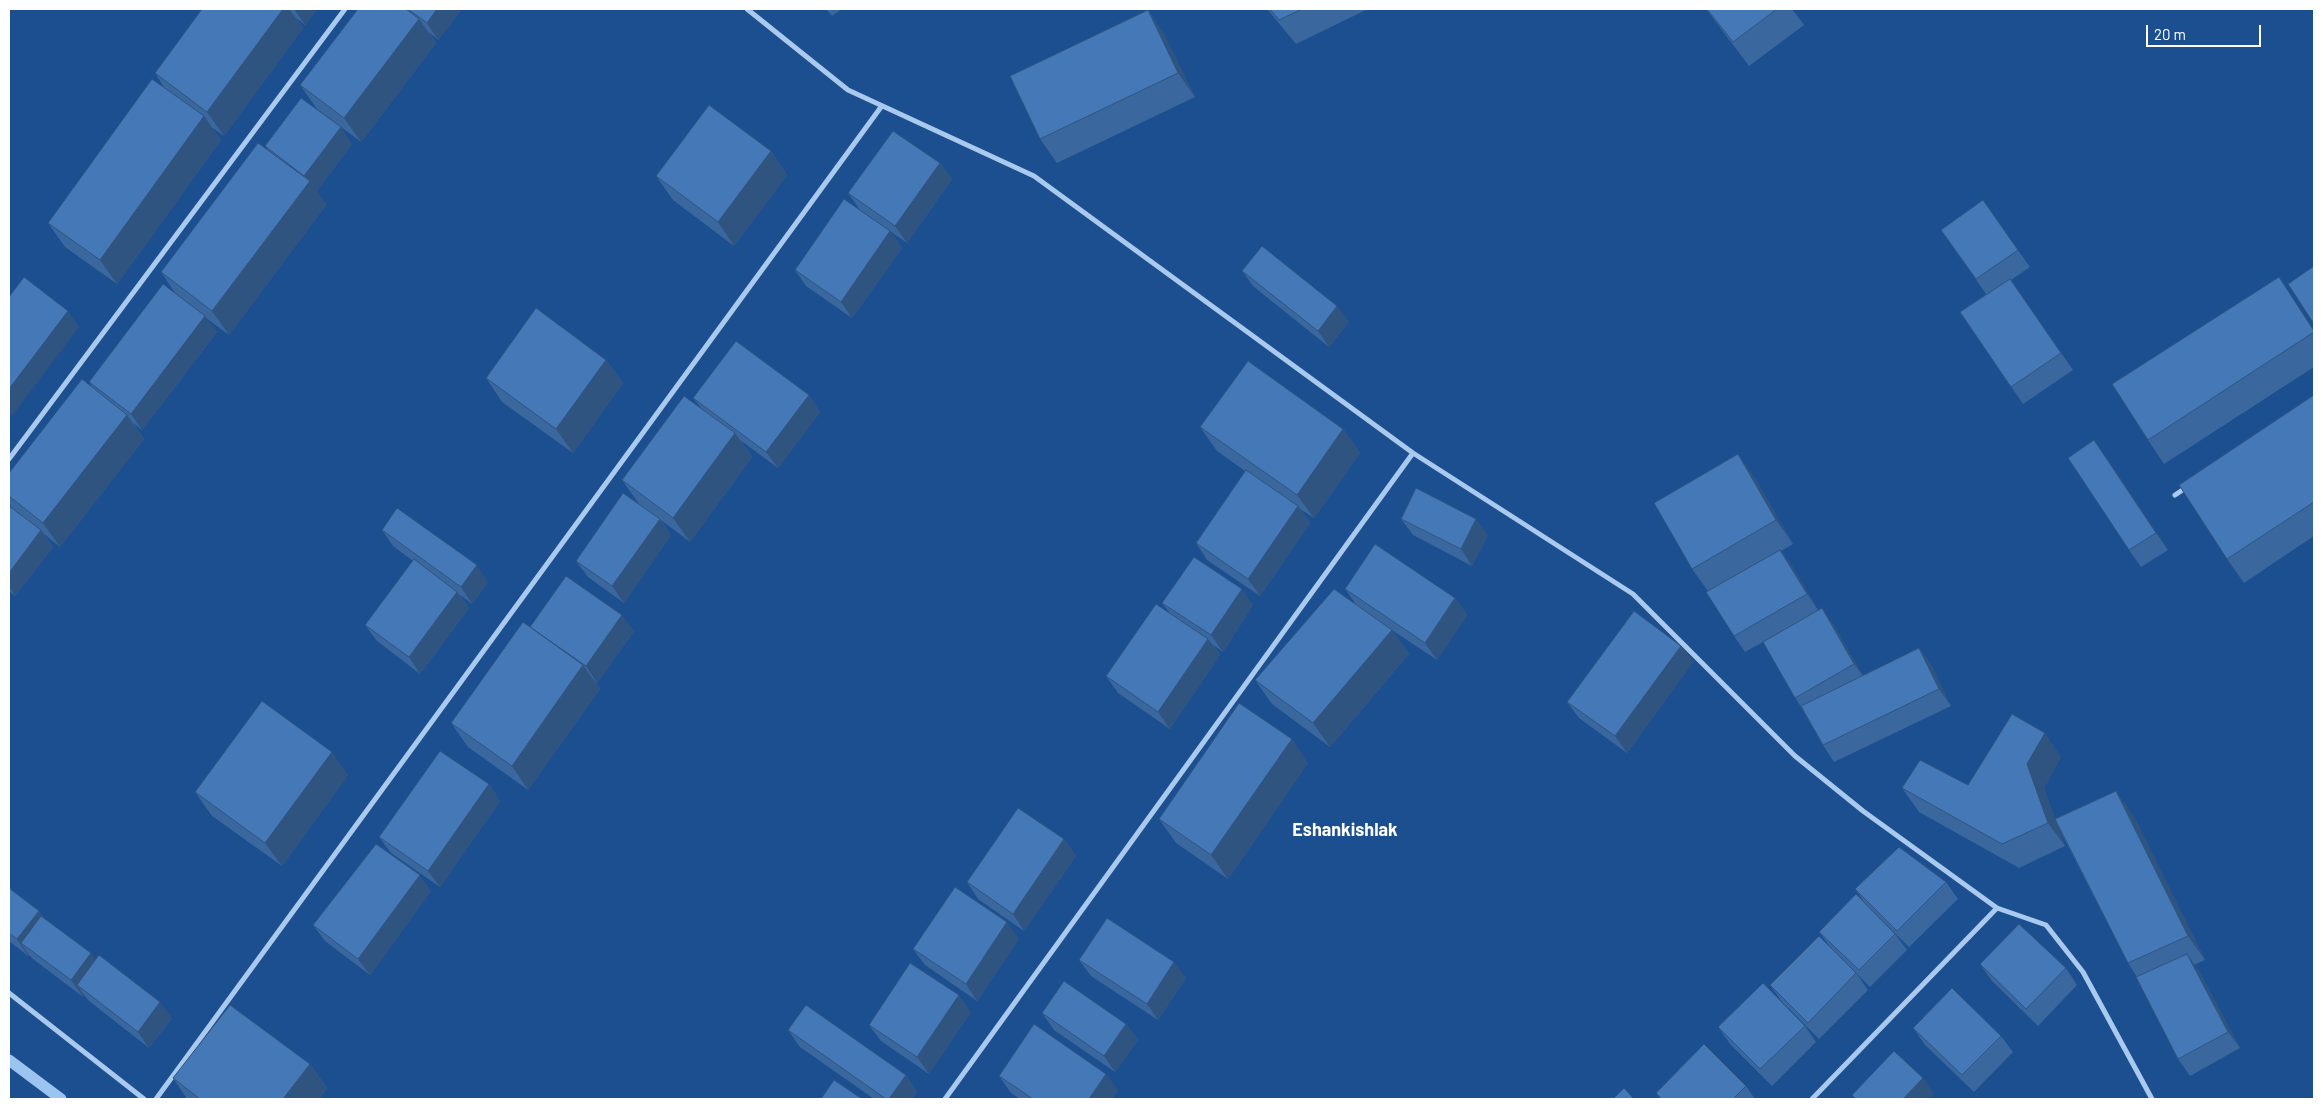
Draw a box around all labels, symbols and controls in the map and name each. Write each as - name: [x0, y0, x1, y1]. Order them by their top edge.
- scale bar: [2148, 15, 2263, 47]
- text: 20 m: [2154, 25, 2186, 43]
- district label: Eshankishlak: [1292, 819, 1398, 841]

